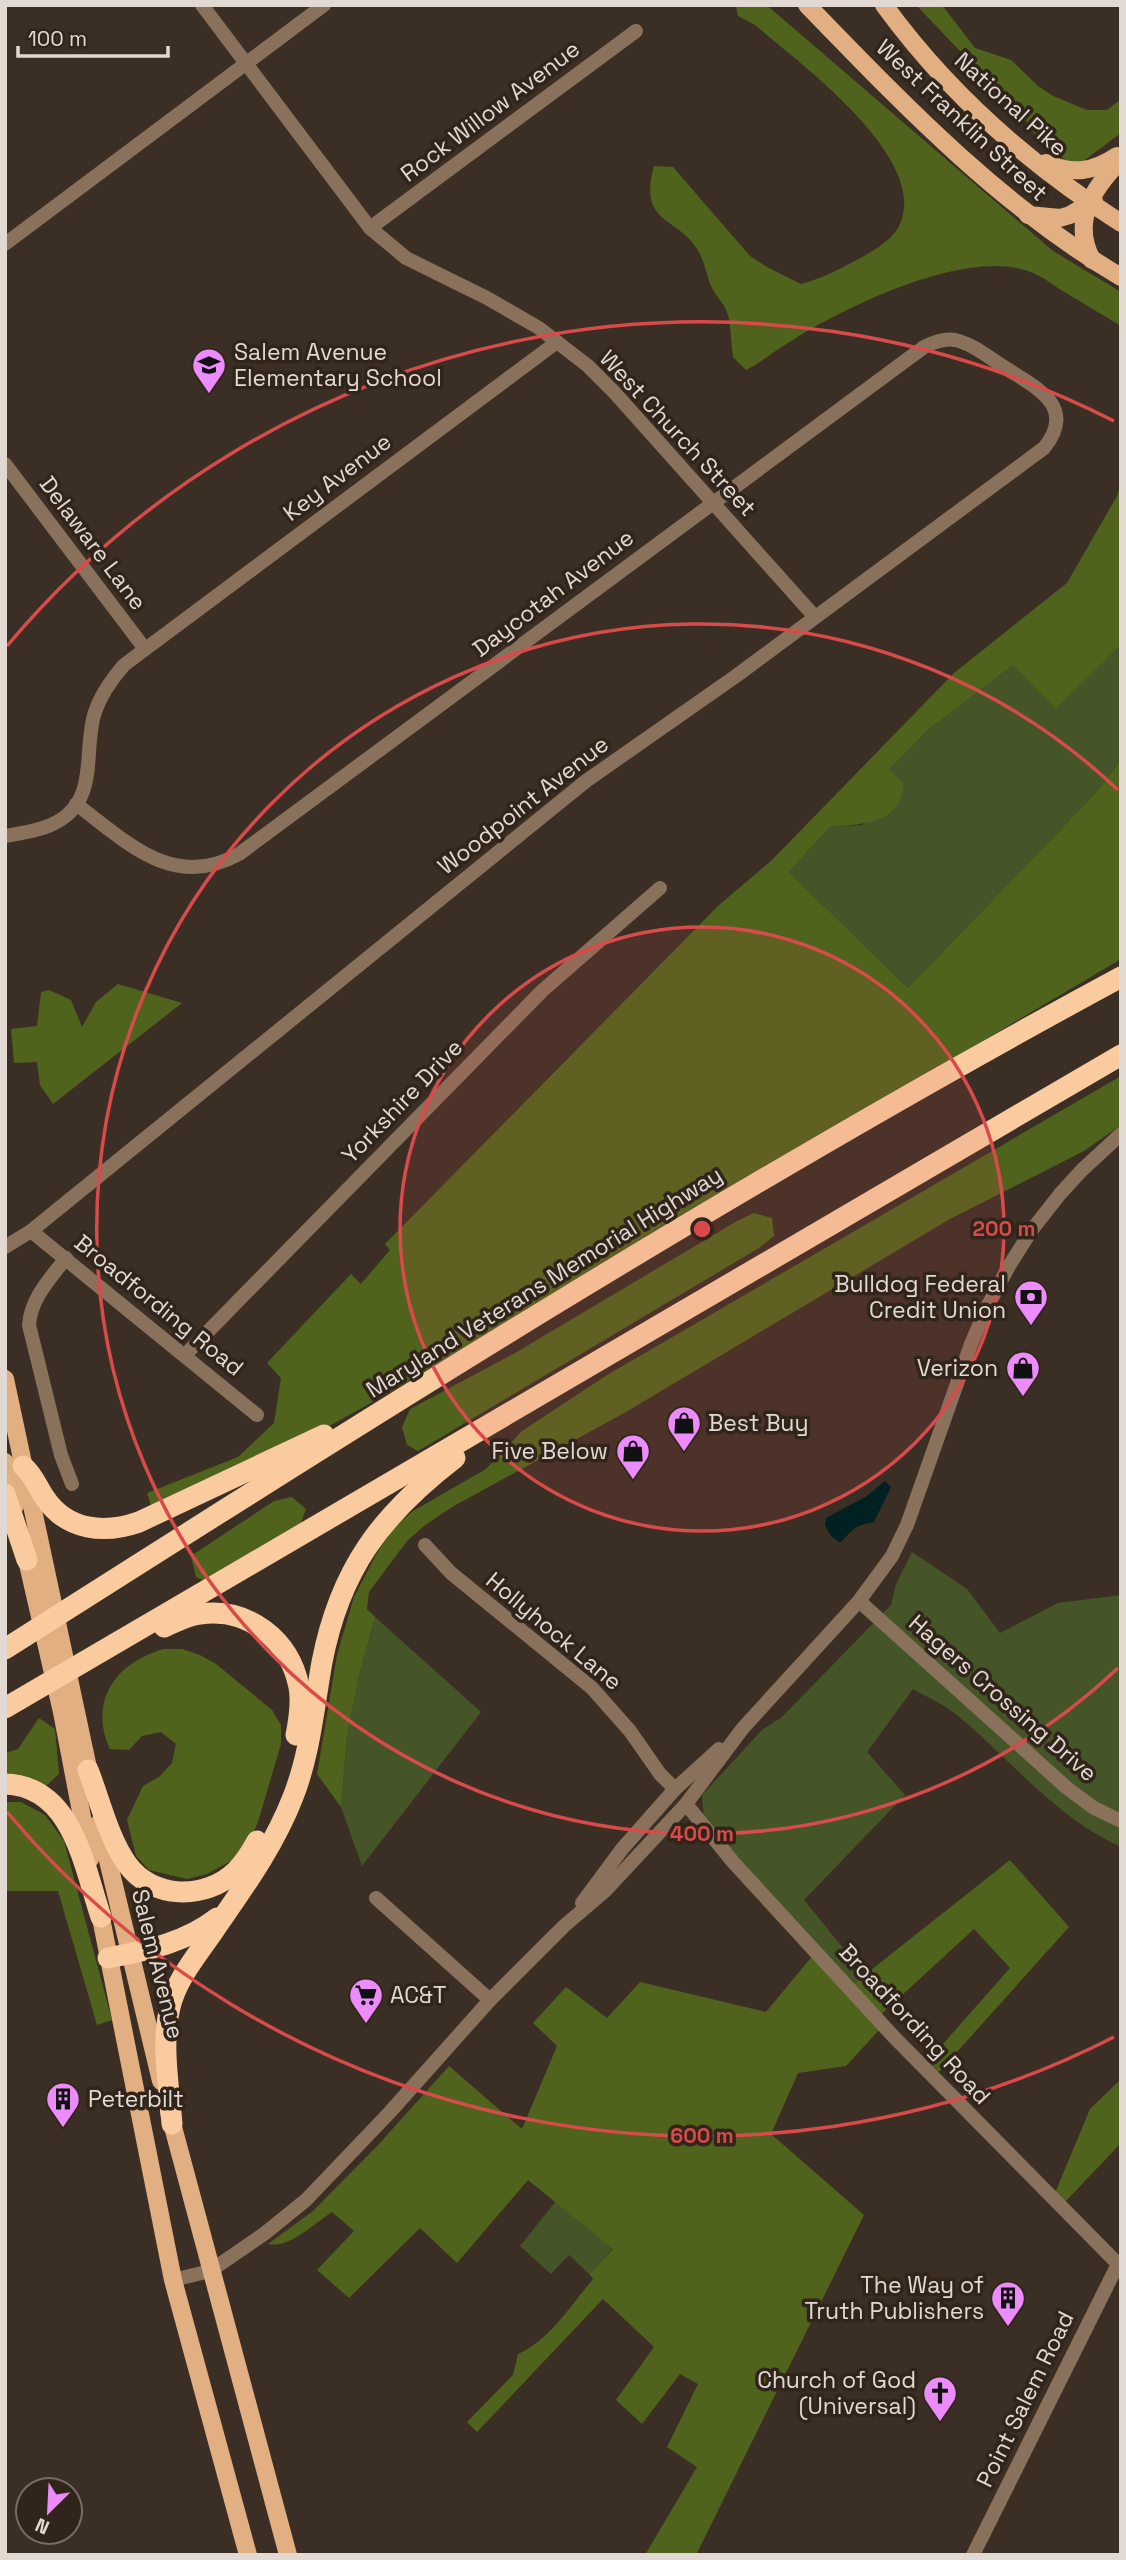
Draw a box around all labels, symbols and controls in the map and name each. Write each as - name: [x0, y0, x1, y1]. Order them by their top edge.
- scale bar: [18, 14, 168, 58]
- text: 100 m: [28, 25, 87, 52]
- street label: West Franklin Street: [870, 33, 1054, 207]
- street label: Rock Willow Avenue: [394, 34, 586, 188]
- street label: National Pike: [948, 45, 1074, 163]
- place label: Salem Avenue Elementary School: [234, 337, 442, 393]
- street label: West Church Street: [593, 343, 763, 523]
- school or university icon: Salem Avenue Elementary School: [190, 346, 228, 395]
- street label: Key Avenue: [277, 426, 397, 528]
- street label: Delaware Lane: [33, 470, 153, 616]
- street label: Daycotah Avenue: [466, 523, 640, 663]
- street label: Woodpoint Avenue: [431, 729, 615, 881]
- street label: Yorkshire Drive: [335, 1032, 469, 1170]
- street label: Maryland Veterans Memorial Highway: [360, 1159, 728, 1405]
- text: 200 m: [973, 1215, 1035, 1242]
- centre of rings: [690, 1217, 714, 1241]
- street label: Broadfording Road: [68, 1228, 250, 1382]
- place label: Bulldog Federal Credit Union: [834, 1269, 1006, 1325]
- bank icon: Bulldog Federal Credit Union: [1012, 1278, 1050, 1327]
- shop icon: Verizon: [1004, 1349, 1042, 1398]
- place label: Verizon: [917, 1353, 998, 1383]
- shop icon: Best Buy: [665, 1404, 703, 1453]
- place label: Best Buy: [708, 1408, 809, 1438]
- shop icon: Five Below: [614, 1432, 652, 1481]
- place label: Five Below: [492, 1436, 608, 1466]
- street label: Hollyhock Lane: [480, 1565, 628, 1697]
- street label: Hagers Crossing Drive: [903, 1608, 1103, 1788]
- text: 400 m: [670, 1820, 734, 1847]
- street label: Salem Avenue: [125, 1886, 191, 2042]
- street label: Broadfording Road: [833, 1937, 997, 2111]
- supermarket icon: AC&T: [347, 1976, 385, 2025]
- place label: AC&T: [390, 1980, 446, 2010]
- building icon: Peterbilt: [44, 2080, 82, 2129]
- place label: Peterbilt: [88, 2084, 184, 2114]
- text: 600 m: [670, 2122, 734, 2149]
- place label: The Way of Truth Publishers: [805, 2270, 984, 2326]
- building icon: The Way of Truth Publishers: [989, 2279, 1027, 2328]
- street label: Point Salem Road: [969, 2306, 1081, 2492]
- place label: Church of God (Universal): [757, 2365, 916, 2421]
- church icon: Church of God (Universal): [921, 2374, 959, 2423]
- north arrow: [14, 2476, 84, 2546]
- text: N: [31, 2512, 53, 2540]

